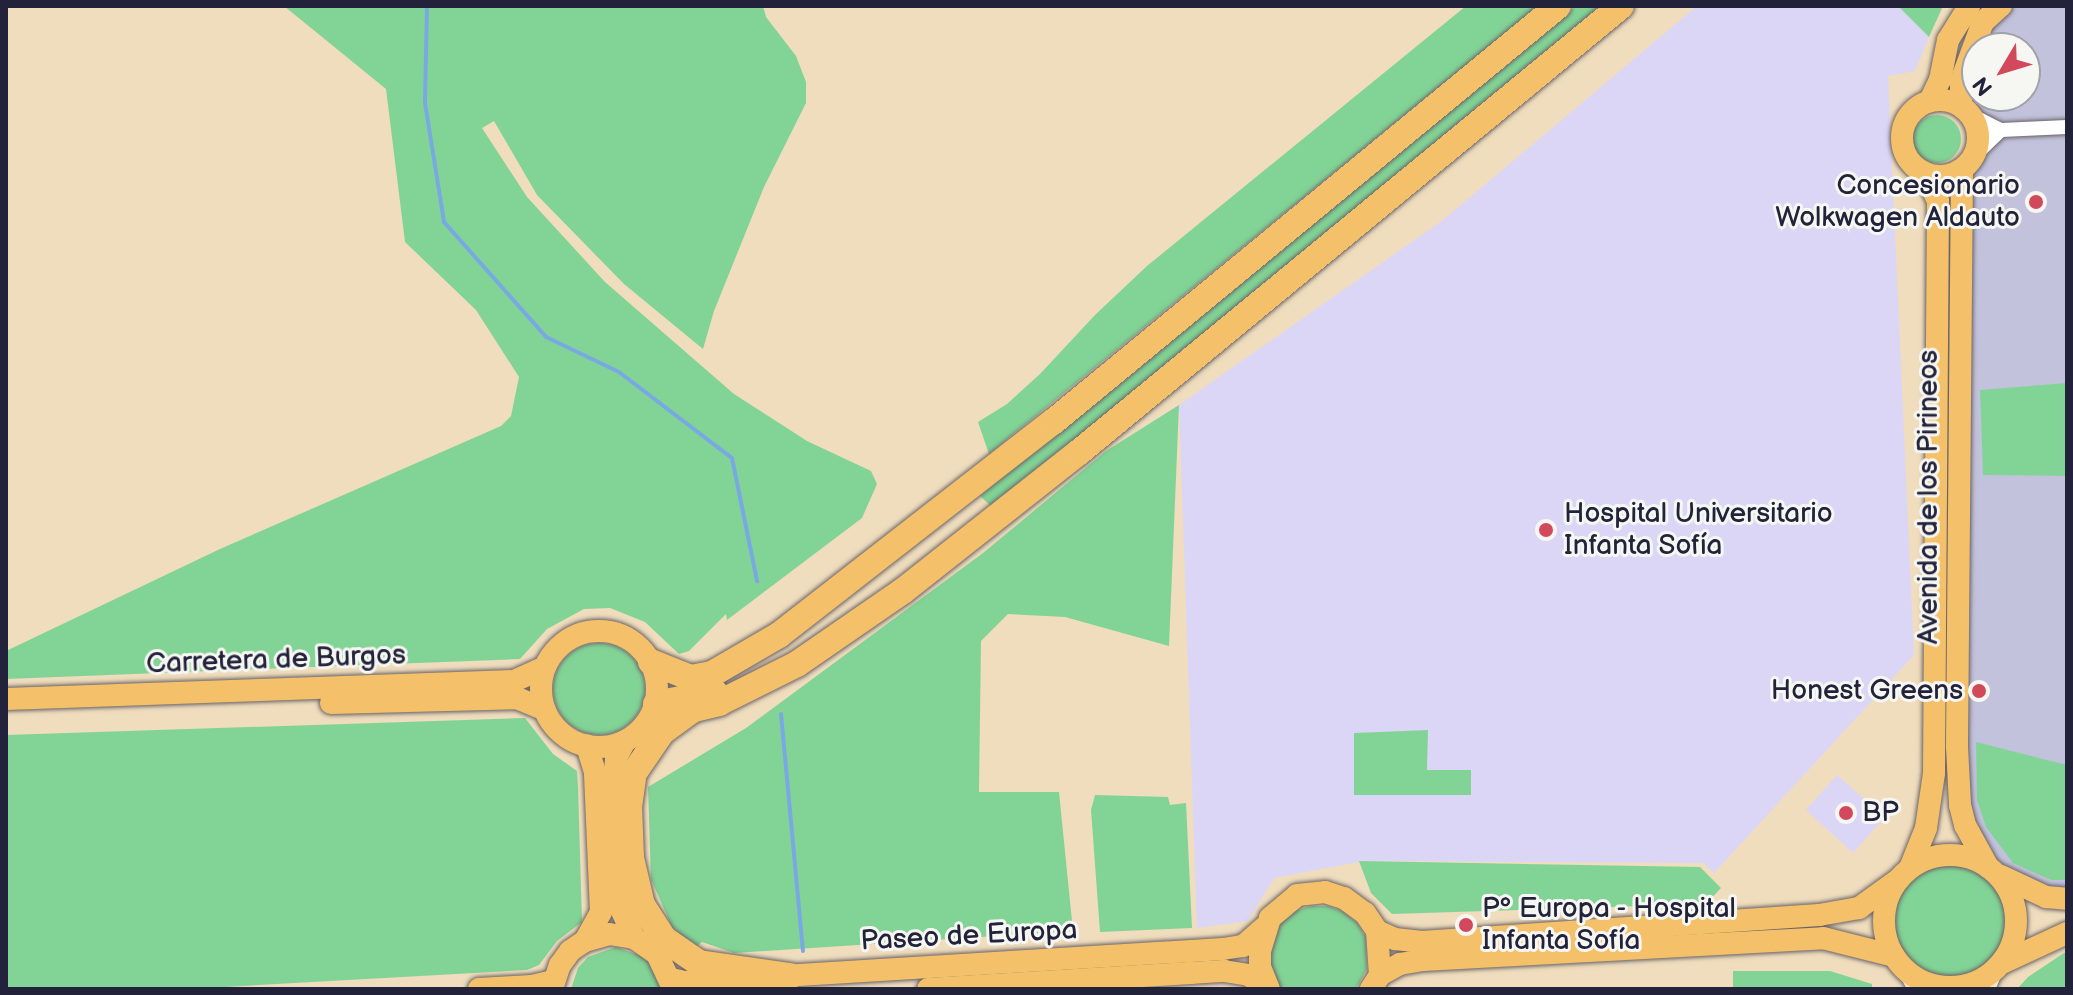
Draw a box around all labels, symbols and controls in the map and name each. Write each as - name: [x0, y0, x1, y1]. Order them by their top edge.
- north arrow: [1961, 32, 2041, 112]
- text: N: [1968, 71, 1999, 101]
- place label: Concesionario Wolkwagen Aldauto: [1775, 169, 2020, 235]
- marker: Concesionario Wolkwagen Aldauto: [2027, 193, 2045, 211]
- street label: Avenida de los Pirineos: [1912, 350, 1946, 644]
- place label: Hospital Universitario Infanta Sofía: [1564, 497, 1833, 563]
- marker: Hospital Universitario Infanta Sofía: [1535, 519, 1557, 541]
- street label: Carretera de Burgos: [146, 639, 406, 681]
- place label: Honest Greens: [1771, 674, 1963, 708]
- marker: Honest Greens: [1970, 682, 1988, 700]
- place label: BP: [1862, 796, 1899, 830]
- marker: BP: [1837, 804, 1855, 822]
- place label: Pº Europa - Hospital Infanta Sofía: [1482, 892, 1738, 958]
- street label: Paseo de Europa: [860, 914, 1078, 958]
- marker: Pº Europa - Hospital Infanta Sofía: [1457, 916, 1475, 934]

